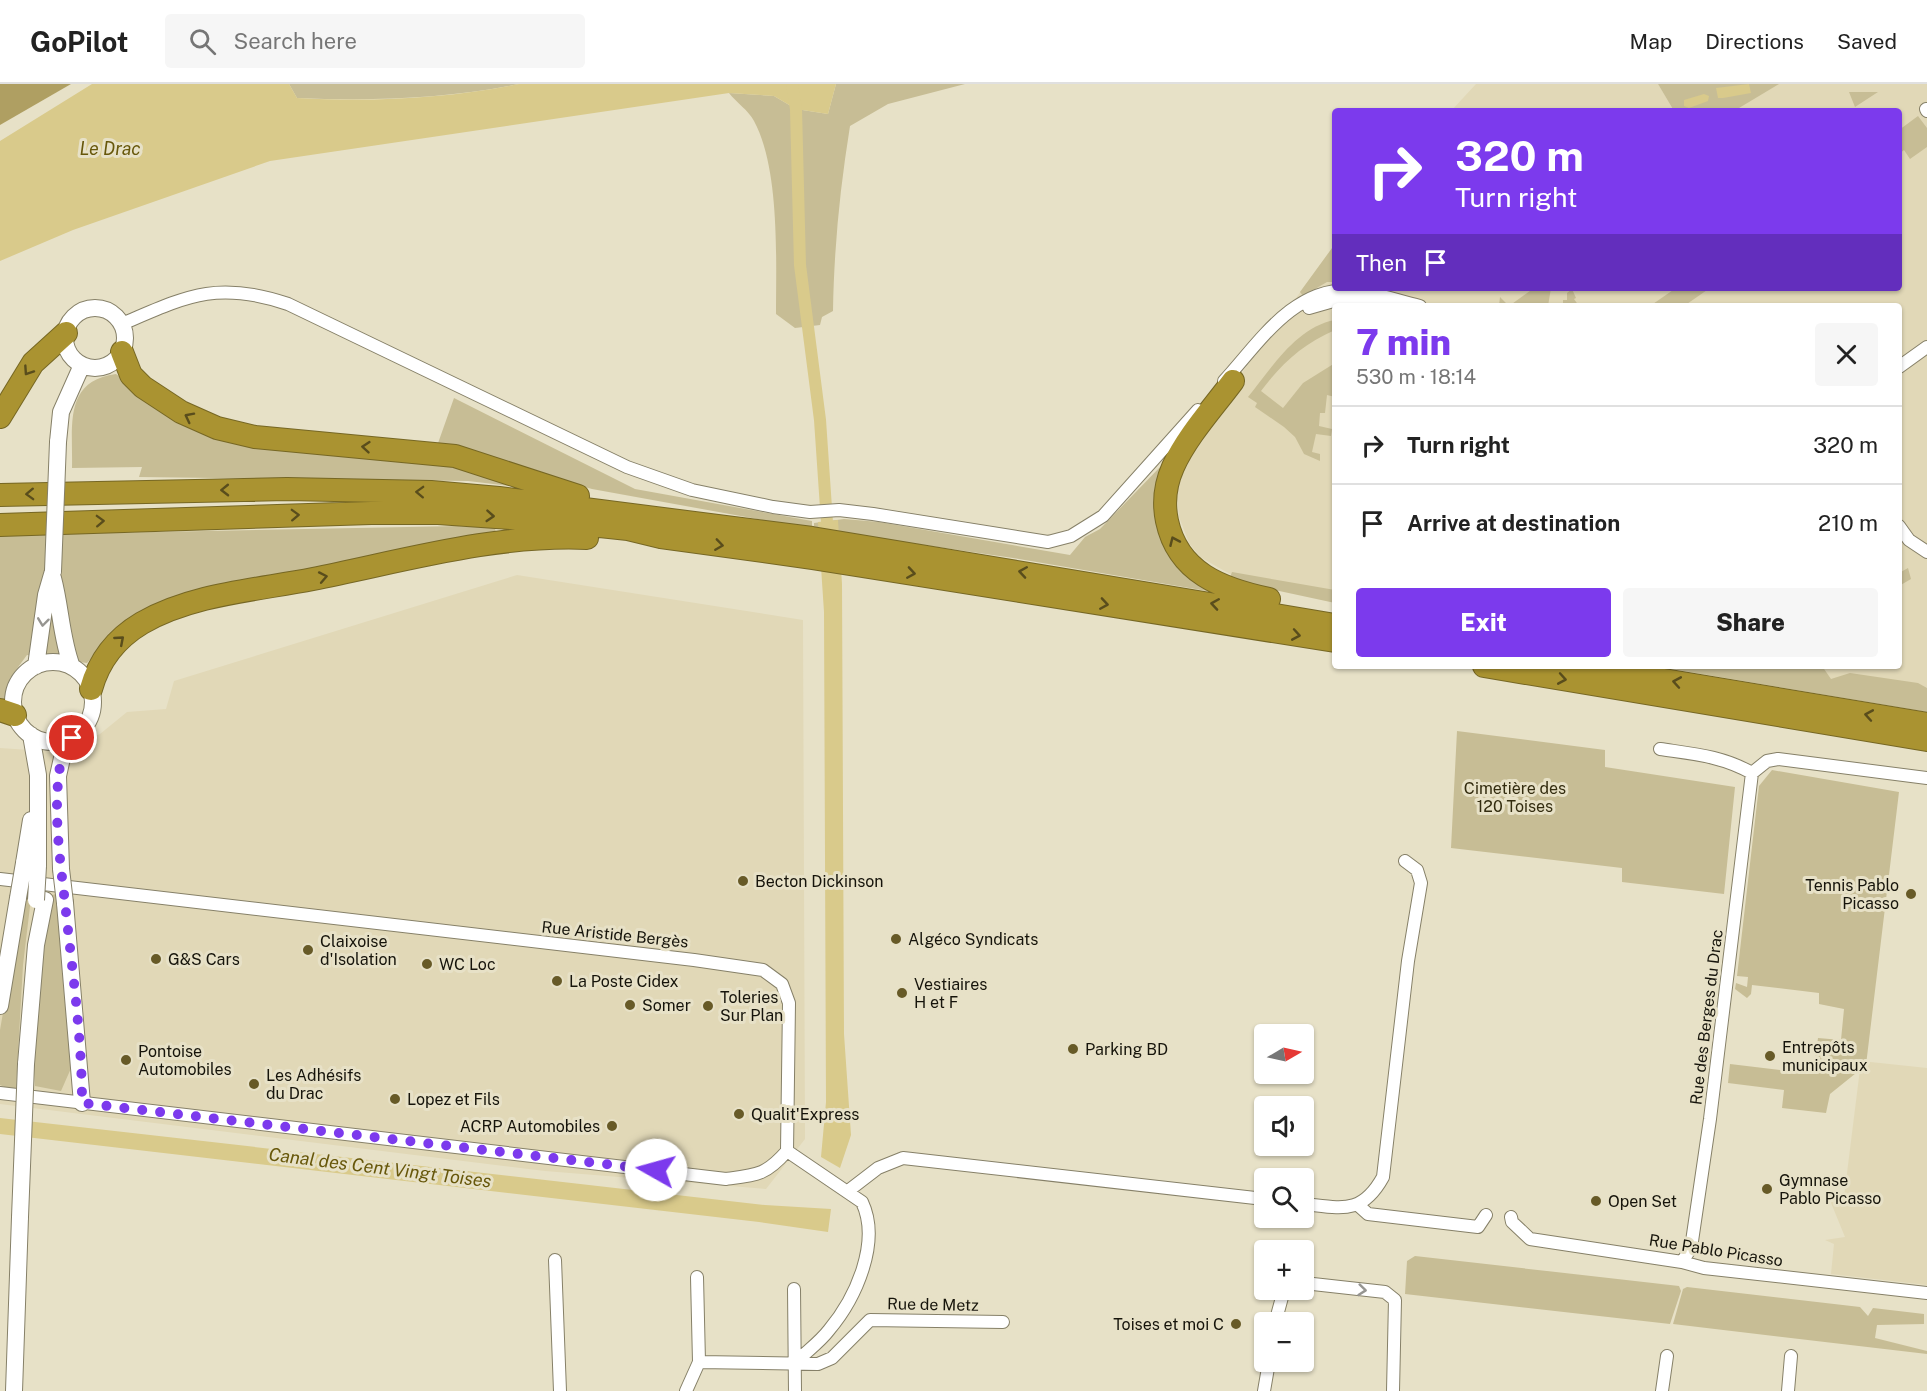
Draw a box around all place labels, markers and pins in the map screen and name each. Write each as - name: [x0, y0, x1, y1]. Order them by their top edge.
- pin: [46, 712, 97, 763]
- place label: Becton Dickinson: [755, 872, 884, 891]
- marker: Becton Dickinson: [736, 874, 750, 888]
- place label: Tennis Pablo Picasso: [1805, 876, 1899, 913]
- marker: Tennis Pablo Picasso: [1904, 887, 1918, 901]
- place label: Algéco Syndicats: [908, 930, 1038, 949]
- place label: Claixoise d'Isolation: [320, 932, 397, 969]
- marker: Algéco Syndicats: [889, 932, 903, 946]
- marker: Claixoise d'Isolation: [301, 943, 315, 957]
- place label: G&S Cars: [168, 950, 240, 969]
- marker: G&S Cars: [149, 952, 163, 966]
- place label: WC Loc: [439, 955, 496, 974]
- marker: WC Loc: [420, 957, 434, 971]
- place label: La Poste Cidex: [569, 972, 679, 991]
- marker: La Poste Cidex: [550, 974, 564, 988]
- place label: Vestiaires H et F: [914, 975, 987, 1012]
- marker: Vestiaires H et F: [895, 986, 909, 1000]
- place label: Toleries Sur Plan: [720, 988, 783, 1025]
- place label: Somer: [642, 996, 691, 1015]
- marker: Somer: [623, 998, 637, 1012]
- marker: Toleries Sur Plan: [701, 999, 715, 1013]
- place label: Entrepôts municipaux: [1782, 1038, 1868, 1075]
- place label: Parking BD: [1085, 1040, 1168, 1059]
- place label: Pontoise Automobiles: [138, 1042, 232, 1079]
- marker: Parking BD: [1066, 1042, 1080, 1056]
- marker: Entrepôts municipaux: [1763, 1049, 1777, 1063]
- marker: Pontoise Automobiles: [119, 1053, 133, 1067]
- place label: Les Adhésifs du Drac: [266, 1066, 361, 1103]
- marker: Les Adhésifs du Drac: [247, 1077, 261, 1091]
- place label: Lopez et Fils: [407, 1090, 500, 1109]
- marker: Lopez et Fils: [388, 1092, 402, 1106]
- place label: Qualit'Express: [751, 1105, 859, 1124]
- marker: Qualit'Express: [732, 1107, 746, 1121]
- place label: ACRP Automobiles: [460, 1117, 600, 1136]
- marker: ACRP Automobiles: [605, 1119, 619, 1133]
- place label: Gymnase Pablo Picasso: [1779, 1171, 1881, 1208]
- marker: Gymnase Pablo Picasso: [1760, 1182, 1774, 1196]
- place label: Open Set: [1608, 1192, 1677, 1211]
- marker: Open Set: [1589, 1194, 1603, 1208]
- place label: Toises et moi C: [1113, 1315, 1224, 1334]
- marker: Toises et moi C: [1229, 1317, 1243, 1331]

